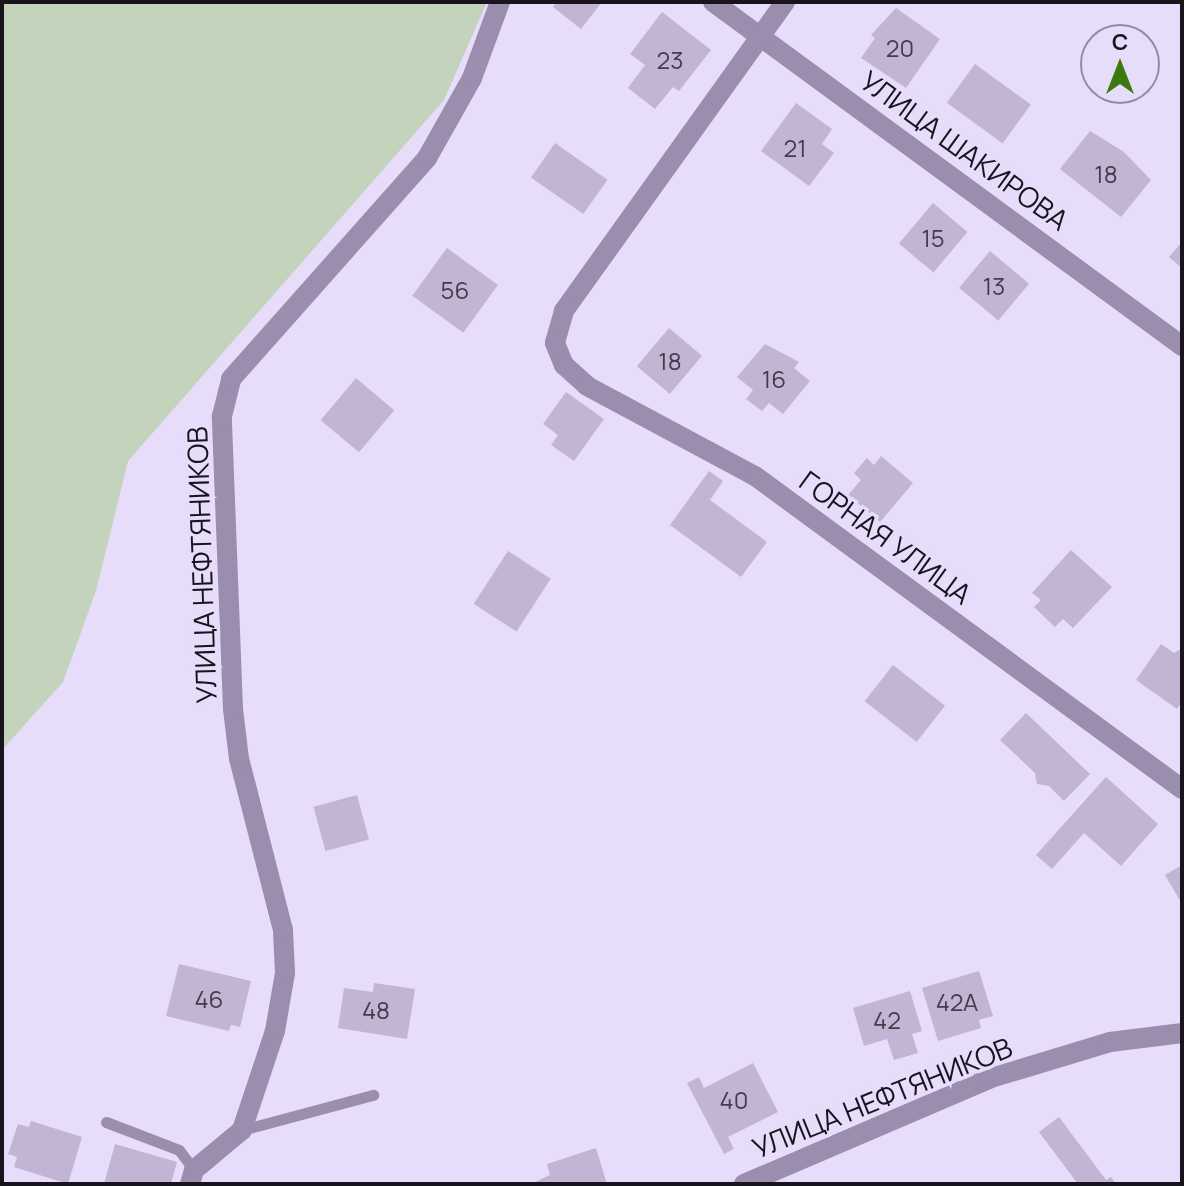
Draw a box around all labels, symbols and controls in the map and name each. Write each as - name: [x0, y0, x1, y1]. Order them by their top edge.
- north arrow: [1080, 24, 1160, 104]
- text: С: [1112, 27, 1128, 57]
- house number: 20: [886, 34, 914, 62]
- house number: 23: [657, 46, 683, 74]
- street label: УЛИЦА ШАКИРОВА: [855, 63, 1075, 237]
- house number: 21: [783, 134, 807, 162]
- house number: 18: [1094, 160, 1118, 188]
- house number: 15: [921, 224, 945, 252]
- house number: 13: [983, 272, 1005, 300]
- house number: 56: [441, 276, 469, 304]
- house number: 18: [658, 347, 682, 375]
- house number: 16: [762, 365, 786, 393]
- street label: УЛИЦА НЕФТЯНИКОВ: [179, 426, 223, 704]
- street label: ГОРНАЯ УЛИЦА: [794, 463, 978, 611]
- house number: 46: [194, 985, 224, 1013]
- house number: 42А: [936, 988, 978, 1016]
- house number: 48: [362, 996, 390, 1024]
- house number: 42: [873, 1006, 901, 1034]
- street label: УЛИЦА НЕФТЯНИКОВ: [747, 1030, 1017, 1164]
- house number: 40: [720, 1086, 748, 1114]

